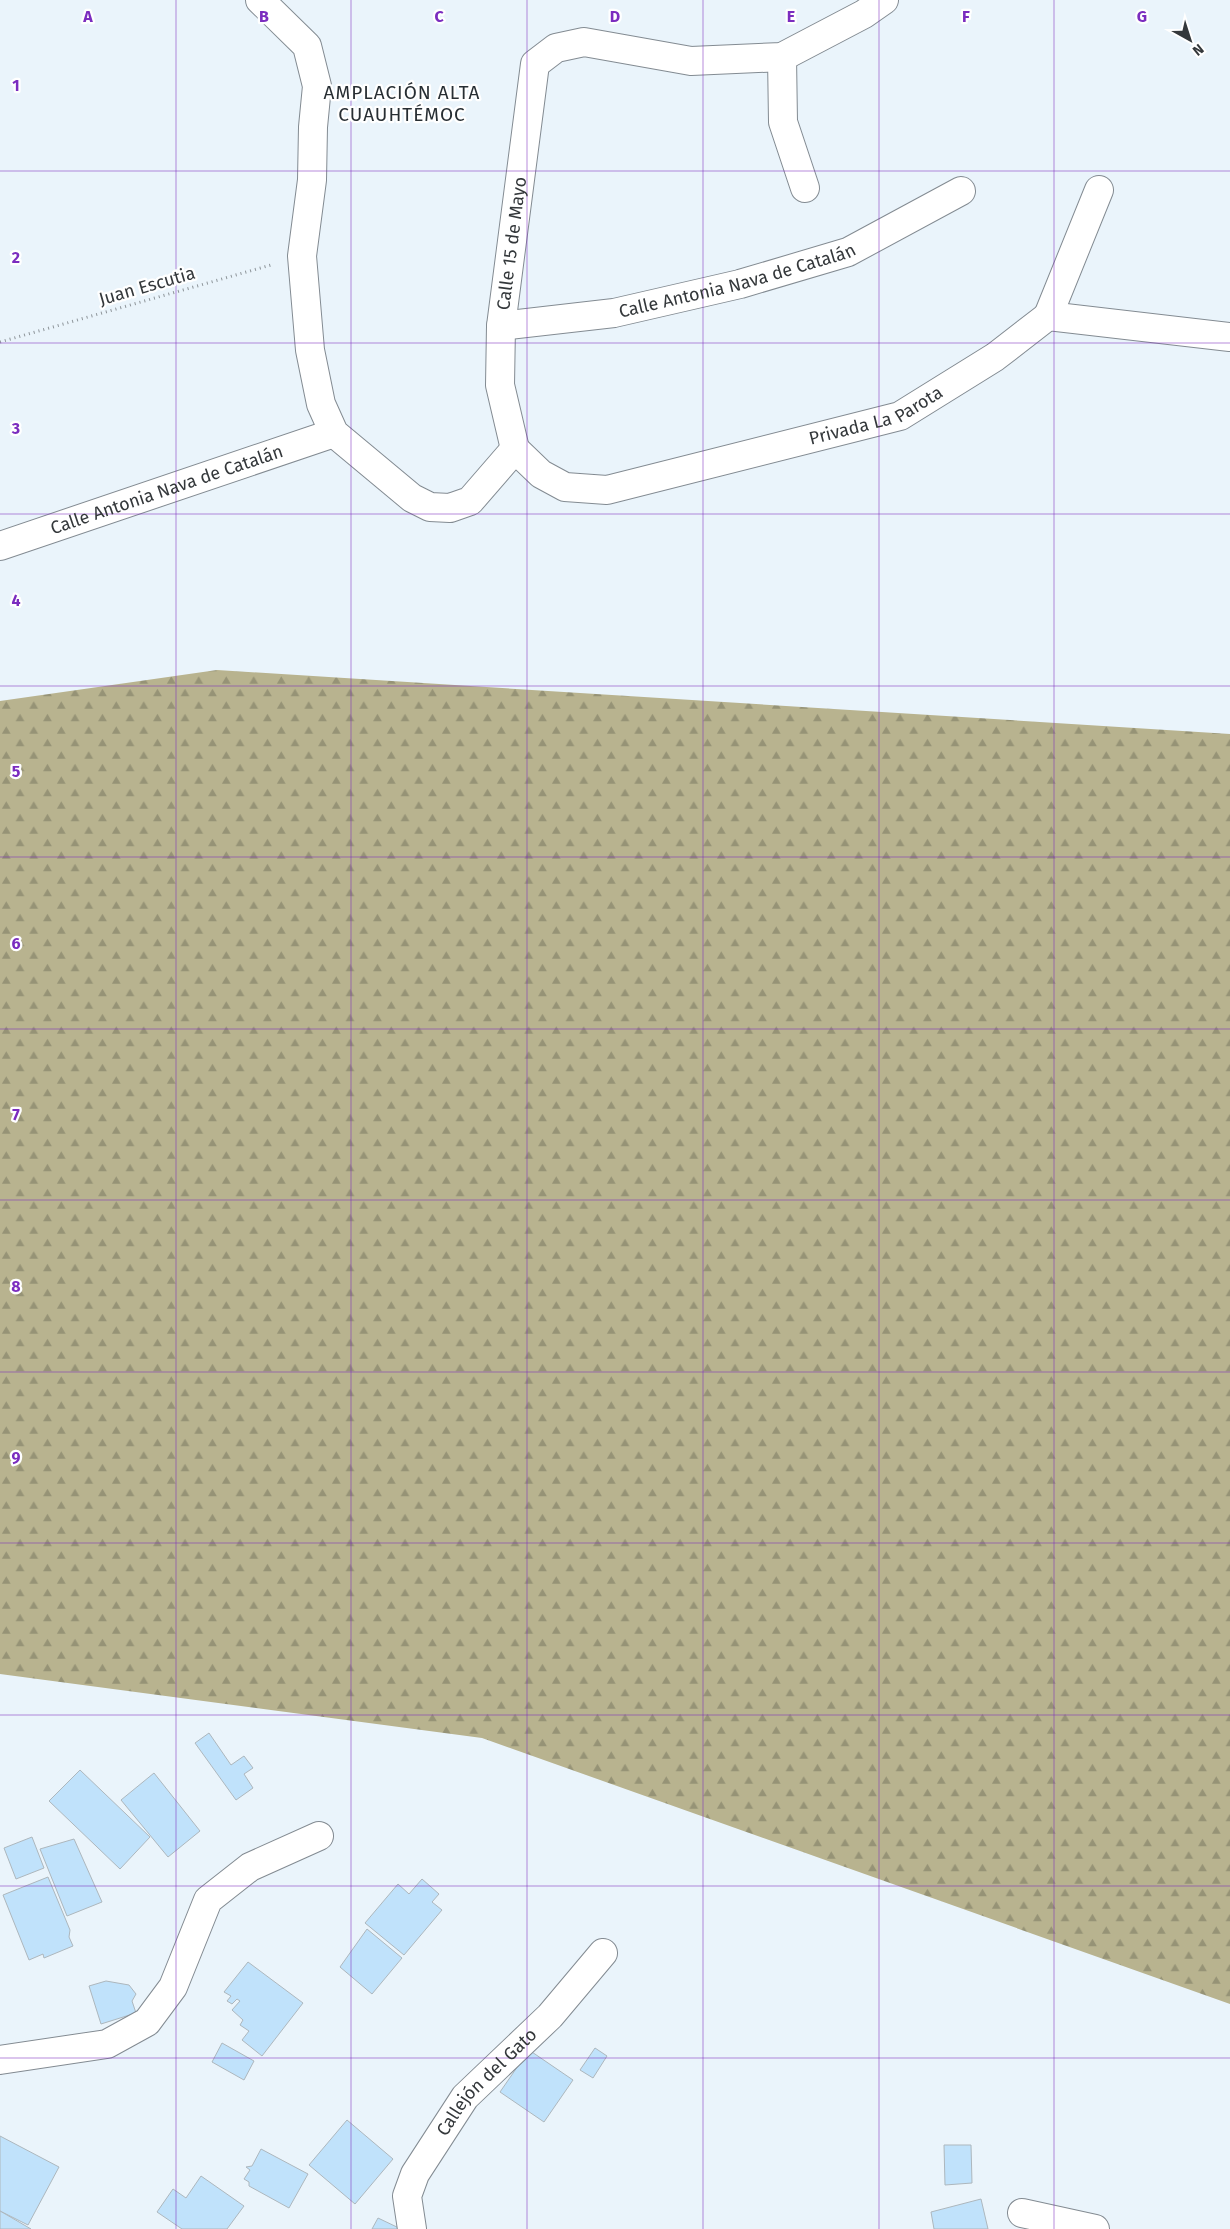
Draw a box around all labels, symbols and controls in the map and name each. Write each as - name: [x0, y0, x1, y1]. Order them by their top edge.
- text: A: [82, 7, 93, 26]
- text: B: [259, 7, 269, 26]
- text: C: [434, 7, 444, 26]
- text: D: [610, 7, 620, 26]
- text: E: [787, 7, 795, 26]
- text: F: [962, 7, 970, 26]
- text: G: [1137, 7, 1147, 26]
- north arrow: [1165, 15, 1215, 65]
- text: N: [1189, 40, 1207, 59]
- text: 1: [12, 76, 20, 95]
- district label: AMPLACIÓN ALTA CUAUHTÉMOC: [324, 81, 480, 126]
- street label: Calle 15 de Mayo: [492, 175, 531, 312]
- street label: Calle Antonia Nava de Catalán: [617, 239, 860, 323]
- text: 2: [12, 248, 20, 267]
- street label: Juan Escutia: [96, 262, 198, 310]
- street label: Privada La Parota: [807, 381, 947, 450]
- text: 3: [11, 419, 20, 438]
- street label: Calle Antonia Nava de Catalán: [48, 440, 286, 539]
- text: 4: [11, 591, 21, 610]
- text: 5: [12, 762, 21, 781]
- text: 6: [11, 934, 21, 953]
- text: 7: [12, 1105, 20, 1124]
- text: 8: [11, 1277, 21, 1296]
- text: 9: [12, 1448, 21, 1467]
- street label: Callejón del Gato: [432, 2023, 541, 2140]

